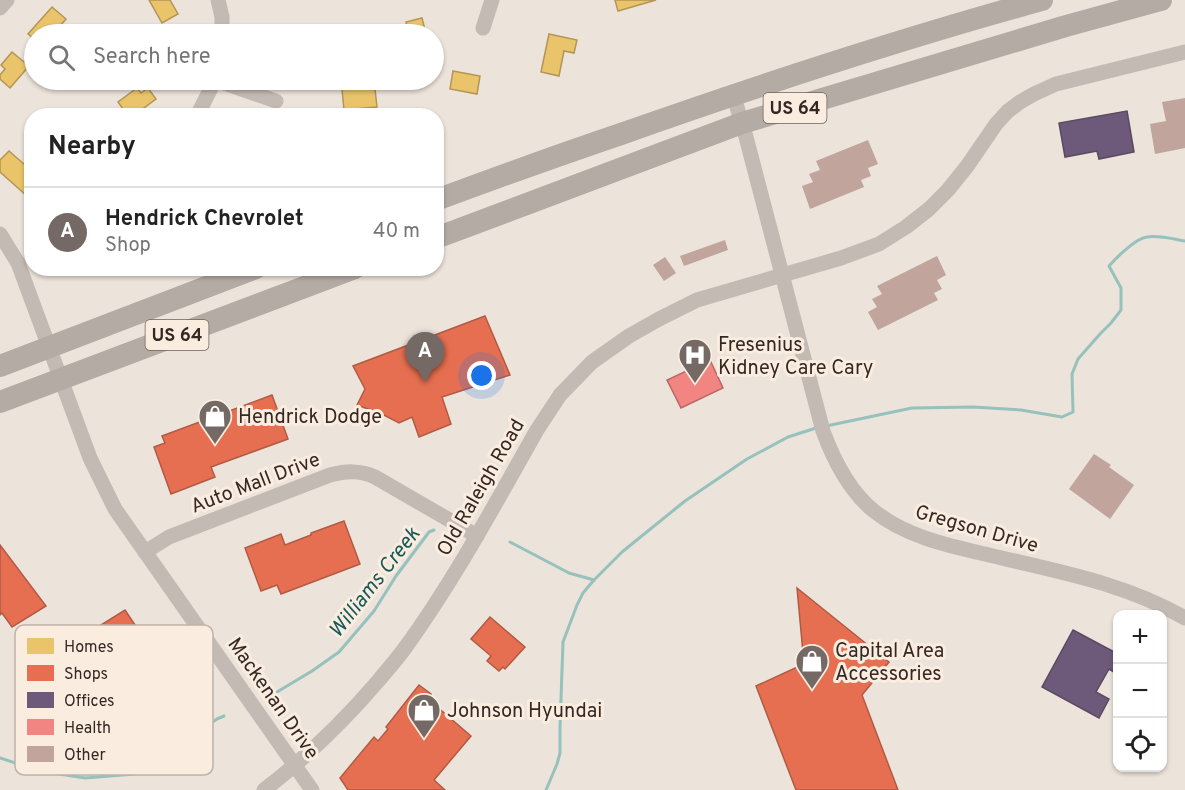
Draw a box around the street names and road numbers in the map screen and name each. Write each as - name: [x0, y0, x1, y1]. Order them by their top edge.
- road number: US 64: [764, 93, 826, 123]
- road number: US 64: [146, 320, 208, 350]
- street label: Old Raleigh Road: [432, 415, 531, 561]
- street label: Auto Mall Drive: [187, 447, 324, 520]
- street label: Gregson Drive: [912, 500, 1041, 560]
- street label: Mackenan Drive: [221, 633, 324, 765]

